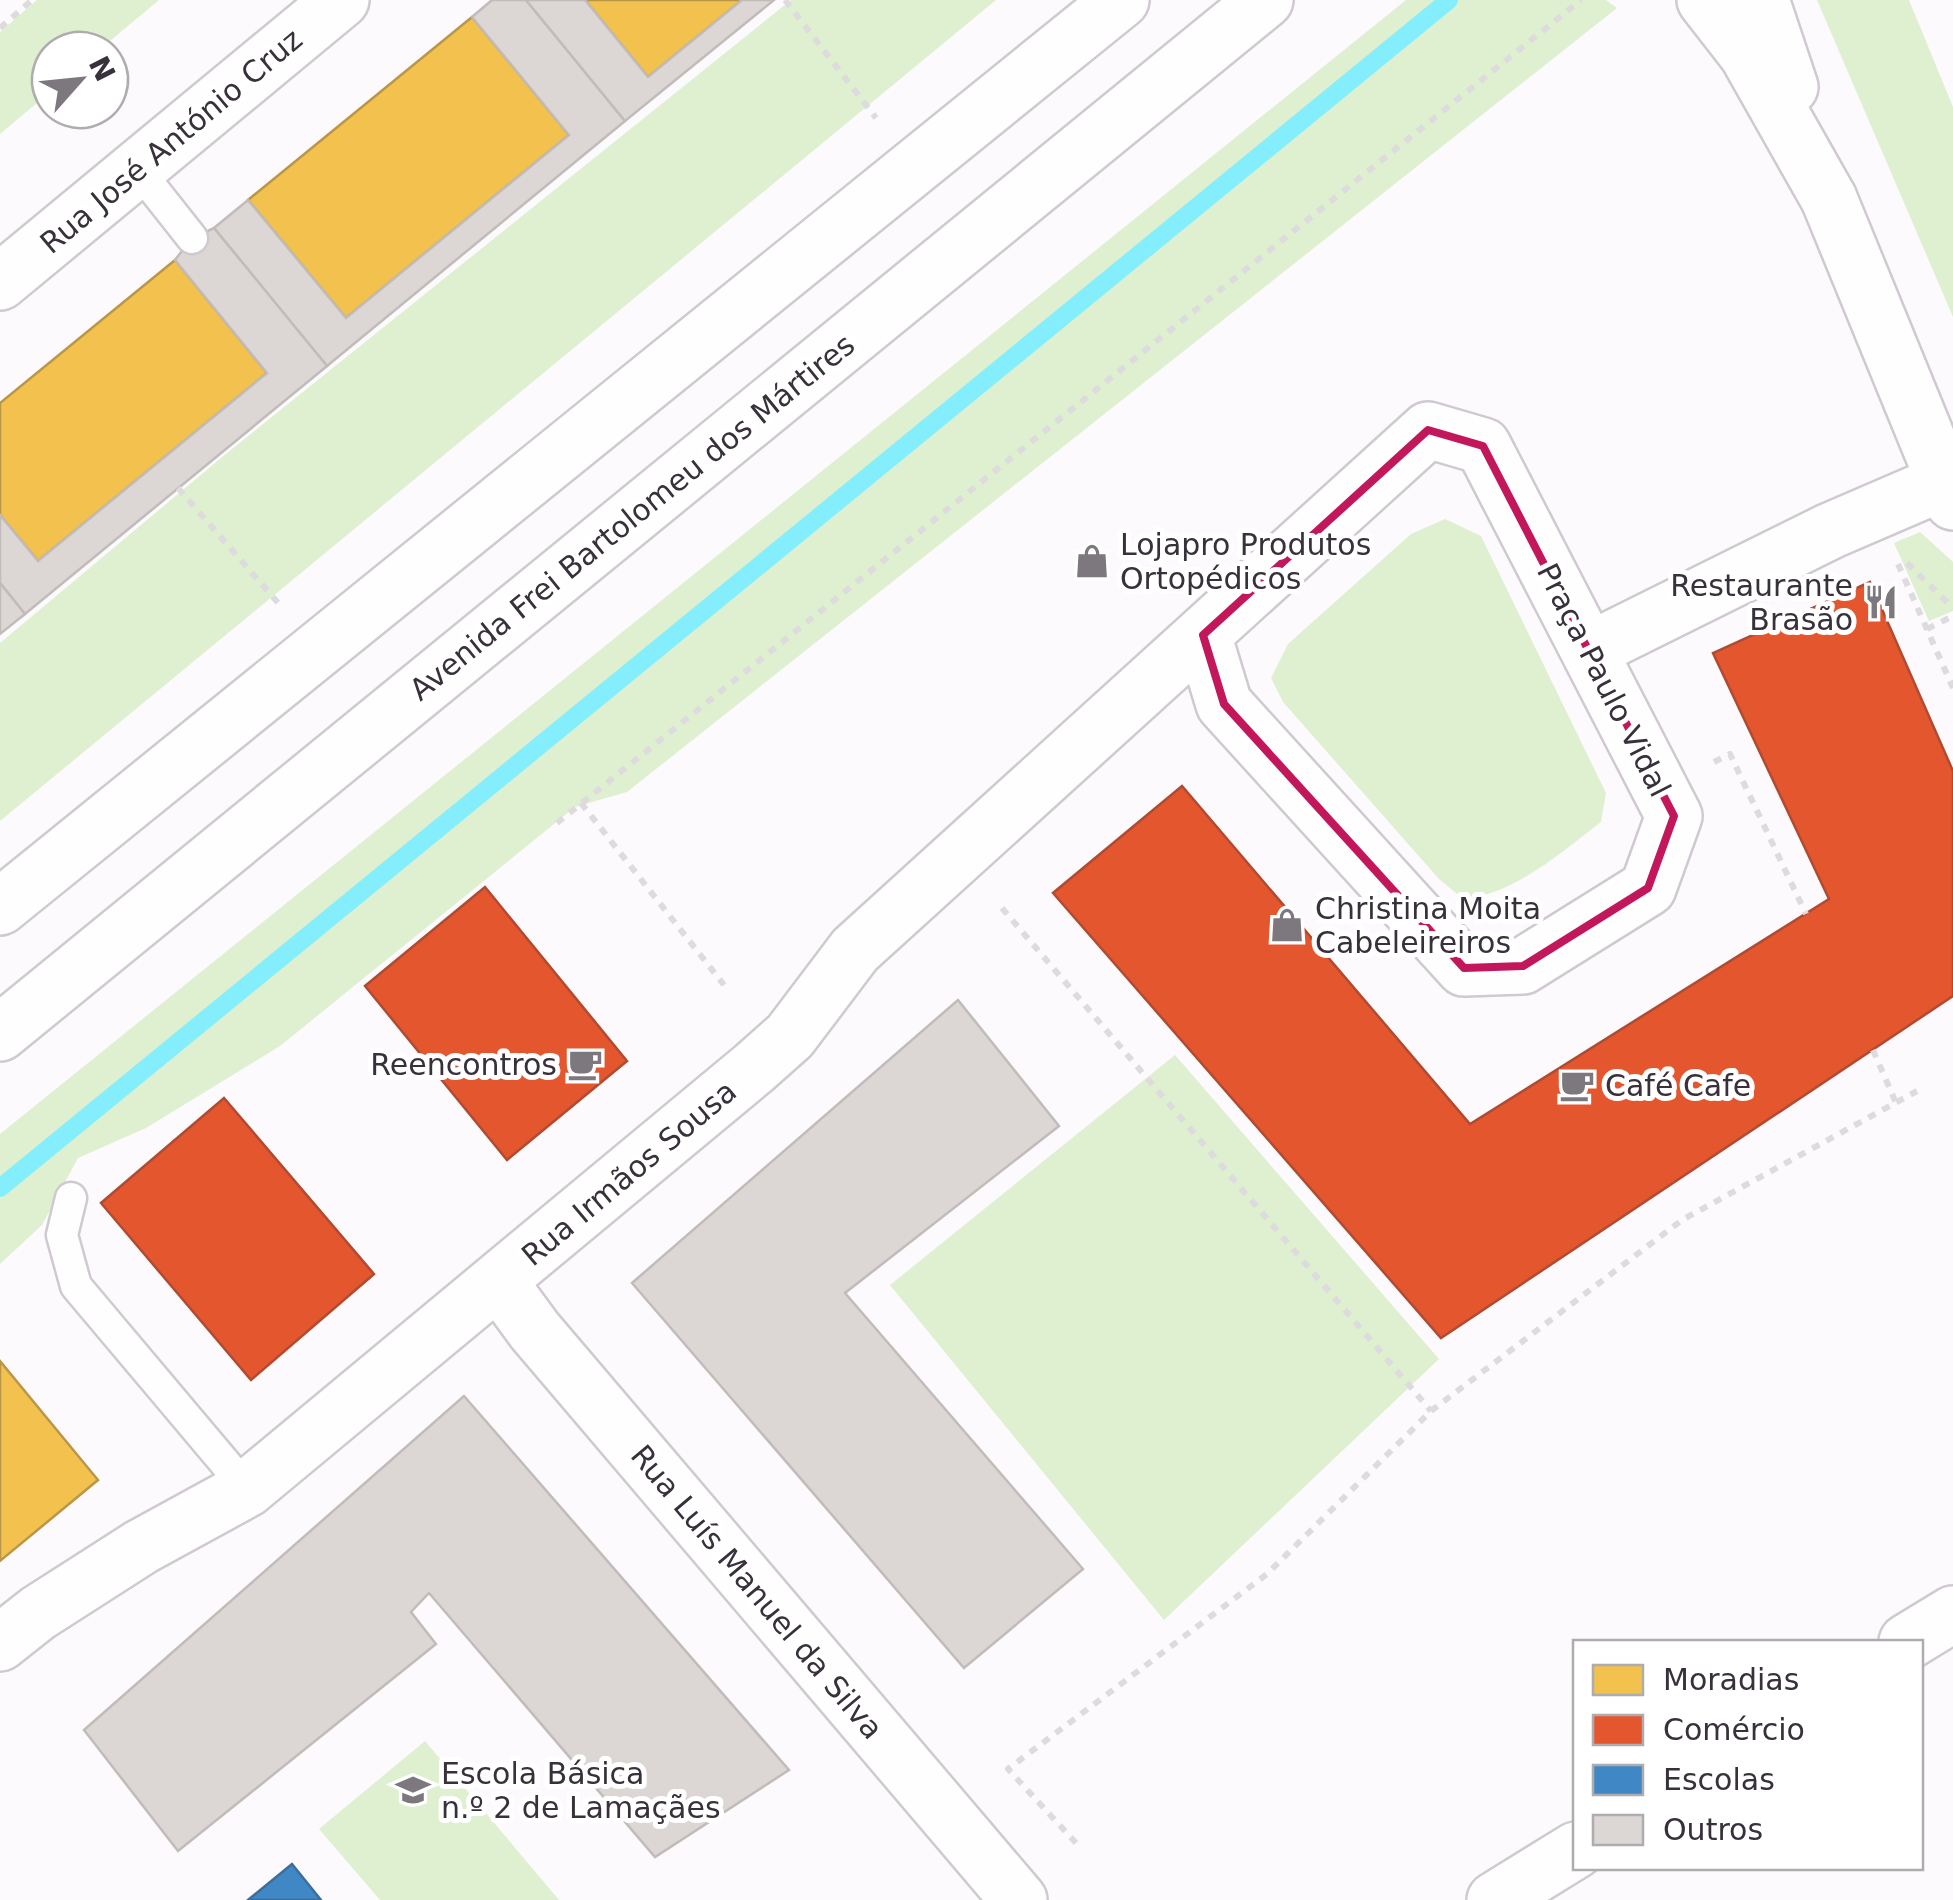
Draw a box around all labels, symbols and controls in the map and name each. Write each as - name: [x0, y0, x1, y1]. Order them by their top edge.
- street label: Rua José António Cruz: [33, 21, 309, 261]
- north arrow: [30, 30, 130, 130]
- text: N: [82, 51, 122, 87]
- street label: Avenida Frei Bartolomeu dos Mártires: [403, 327, 861, 707]
- place label: Lojapro Produtos Ortopédicos: [1120, 527, 1371, 596]
- shop icon: Lojapro Produtos Ortopédicos: [1073, 542, 1111, 580]
- street label: Praça Paulo Vidal: [1530, 558, 1678, 802]
- place label: Restaurante Brasão: [1670, 568, 1853, 637]
- restaurant icon: Restaurante Brasão: [1862, 583, 1900, 621]
- place label: Christina Moita Cabeleireiros: [1315, 891, 1541, 960]
- shop icon: Christina Moita Cabeleireiros: [1268, 906, 1306, 944]
- cafe icon: Reencontros: [566, 1045, 604, 1083]
- place label: Reencontros: [370, 1047, 557, 1082]
- cafe icon: Café Cafe: [1558, 1066, 1596, 1104]
- place label: Café Cafe: [1605, 1068, 1751, 1103]
- street label: Rua Irmãos Sousa: [515, 1073, 743, 1273]
- street label: Rua Luís Manuel da Silva: [624, 1438, 890, 1746]
- legend: [1573, 1640, 1923, 1870]
- text: Moradias: [1663, 1662, 1799, 1697]
- text: Comércio: [1663, 1712, 1805, 1747]
- place label: Escola Básica n.º 2 de Lamaçães: [441, 1756, 721, 1825]
- text: Escolas: [1663, 1762, 1775, 1797]
- school or university icon: Escola Básica n.º 2 de Lamaçães: [394, 1771, 432, 1809]
- text: Outros: [1663, 1812, 1763, 1847]

